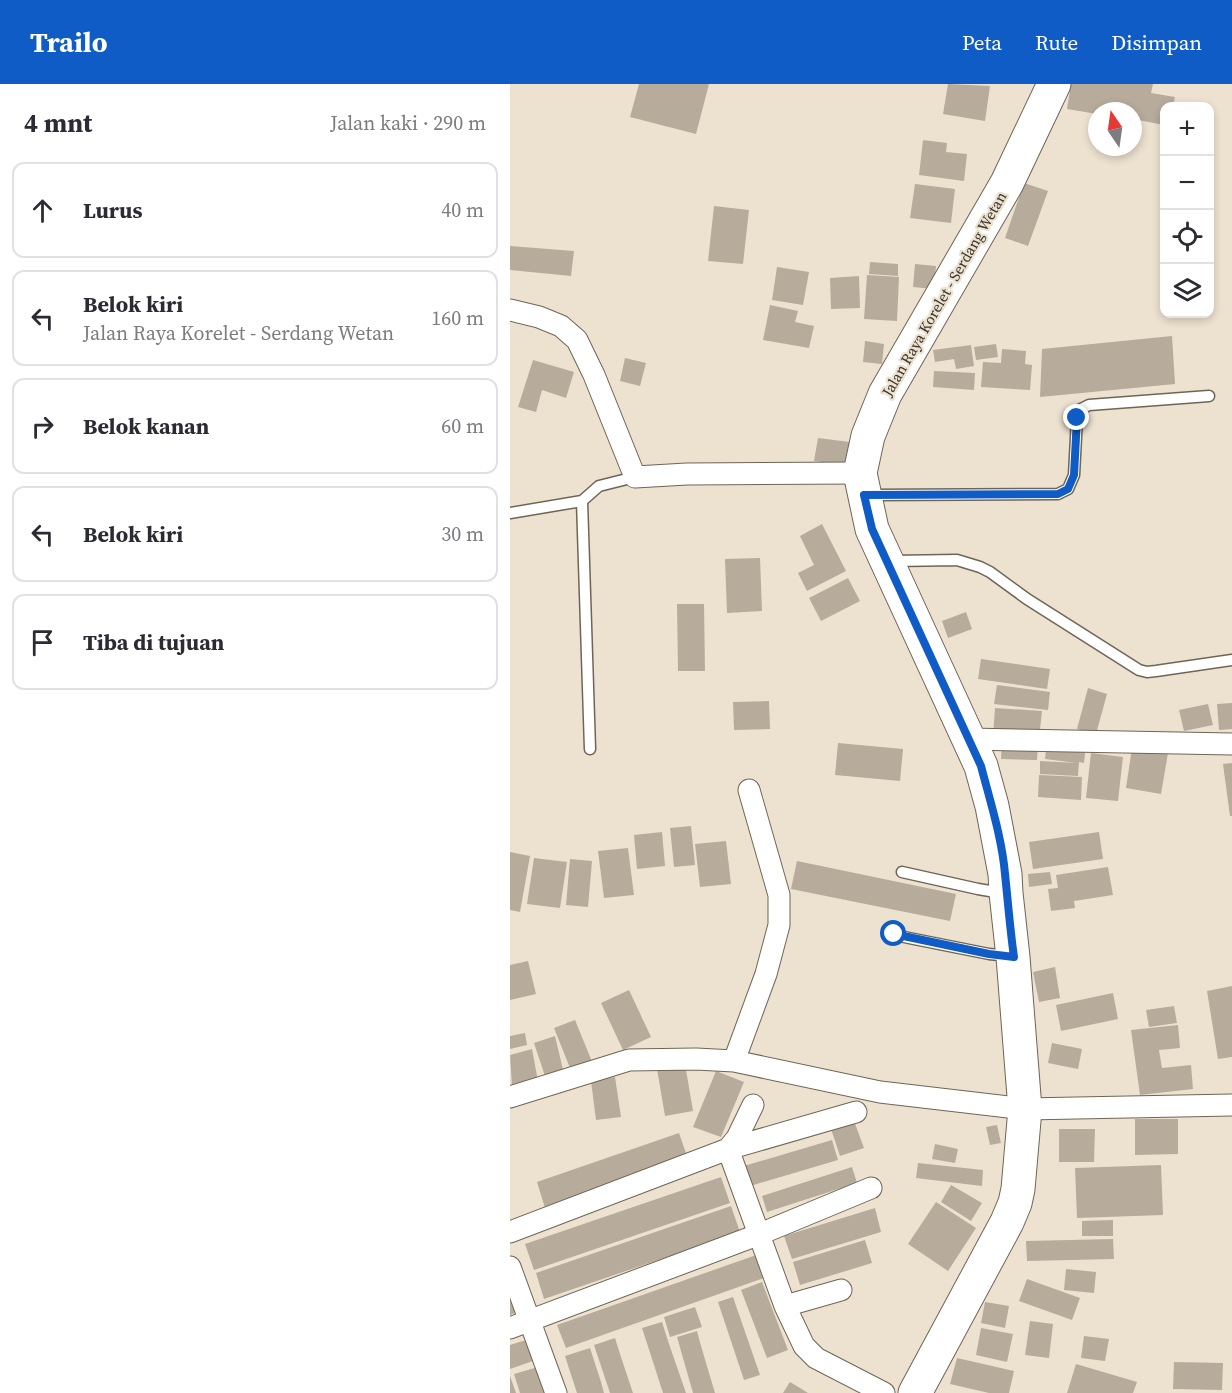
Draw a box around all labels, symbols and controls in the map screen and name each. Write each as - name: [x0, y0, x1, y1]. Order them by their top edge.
- text: Trailo: [30, 23, 108, 61]
- text: Peta: [962, 28, 1002, 57]
- text: Rute: [1035, 28, 1078, 57]
- text: Disimpan: [1111, 28, 1202, 57]
- north arrow: [1088, 102, 1142, 156]
- map controls: [1160, 102, 1214, 318]
- button: +: [1160, 102, 1214, 156]
- text: 4 mnt: [24, 105, 92, 141]
- text: Jalan kaki · 290 m: [330, 109, 486, 137]
- button: −: [1160, 156, 1214, 210]
- street label: Jalan Raya Korelet - Serdang Wetan: [876, 188, 1011, 401]
- icon: ahead: [26, 194, 59, 227]
- text: Lurus: [83, 195, 142, 225]
- text: 40 m: [441, 196, 484, 224]
- button: locate: [1160, 210, 1214, 264]
- button: layers: [1160, 264, 1214, 318]
- text: Belok kiri: [83, 289, 183, 319]
- icon: left: [26, 302, 59, 335]
- text: 160 m: [431, 304, 484, 332]
- text: Jalan Raya Korelet - Serdang Wetan: [83, 319, 394, 347]
- route end: [1063, 404, 1089, 430]
- icon: right: [26, 410, 59, 443]
- text: Belok kanan: [83, 411, 209, 441]
- text: 60 m: [441, 412, 484, 440]
- icon: left: [26, 518, 59, 551]
- text: Belok kiri: [83, 519, 183, 549]
- text: 30 m: [441, 520, 484, 548]
- icon: arrive: [26, 626, 59, 659]
- text: Tiba di tujuan: [83, 627, 224, 657]
- route start: [880, 920, 906, 946]

